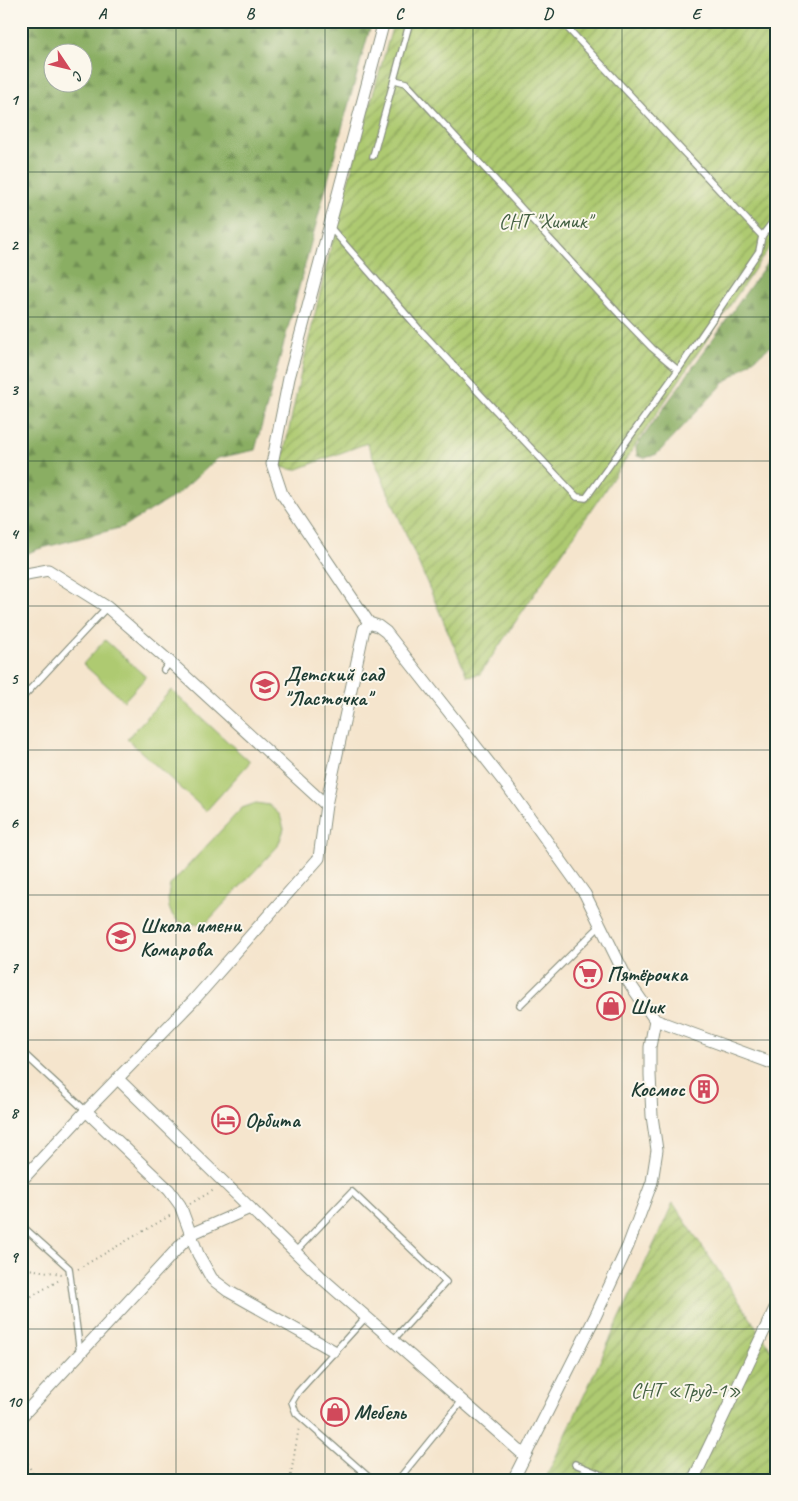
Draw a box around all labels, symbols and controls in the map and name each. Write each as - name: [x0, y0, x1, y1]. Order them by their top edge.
- text: A: [98, 4, 108, 24]
- text: B: [246, 4, 256, 24]
- text: C: [395, 4, 405, 24]
- text: D: [543, 4, 554, 24]
- text: E: [692, 4, 703, 24]
- north arrow: [42, 42, 92, 92]
- text: С: [68, 67, 87, 85]
- text: 1: [10, 90, 19, 110]
- park label: СНТ "Химик": [499, 208, 595, 234]
- text: 2: [10, 235, 19, 255]
- text: 3: [10, 380, 19, 400]
- text: 4: [10, 524, 19, 544]
- place label: Детский сад "Ласточка": [284, 661, 386, 711]
- text: 5: [11, 669, 20, 689]
- school or university icon: Детский сад "Ласточка": [250, 671, 280, 701]
- text: 6: [10, 813, 19, 833]
- place label: Школа имени Комарова: [140, 912, 243, 962]
- school or university icon: Школа имени Комарова: [106, 922, 136, 952]
- text: 7: [10, 958, 19, 978]
- supermarket icon: Пятёрочка: [573, 959, 603, 989]
- place label: Пятёрочка: [607, 961, 689, 987]
- shop icon: Шик: [596, 991, 626, 1021]
- place label: Шик: [630, 993, 666, 1019]
- building icon: Космос: [689, 1074, 719, 1104]
- place label: Космос: [630, 1076, 685, 1102]
- text: 8: [10, 1103, 19, 1123]
- hotel icon: Орбита: [211, 1105, 241, 1135]
- place label: Орбита: [245, 1107, 302, 1133]
- text: 9: [10, 1247, 19, 1267]
- park label: СНТ «Труд-1»: [631, 1377, 741, 1403]
- text: 10: [7, 1392, 23, 1412]
- shop icon: Мебель: [320, 1397, 350, 1427]
- place label: Мебель: [354, 1399, 408, 1425]

